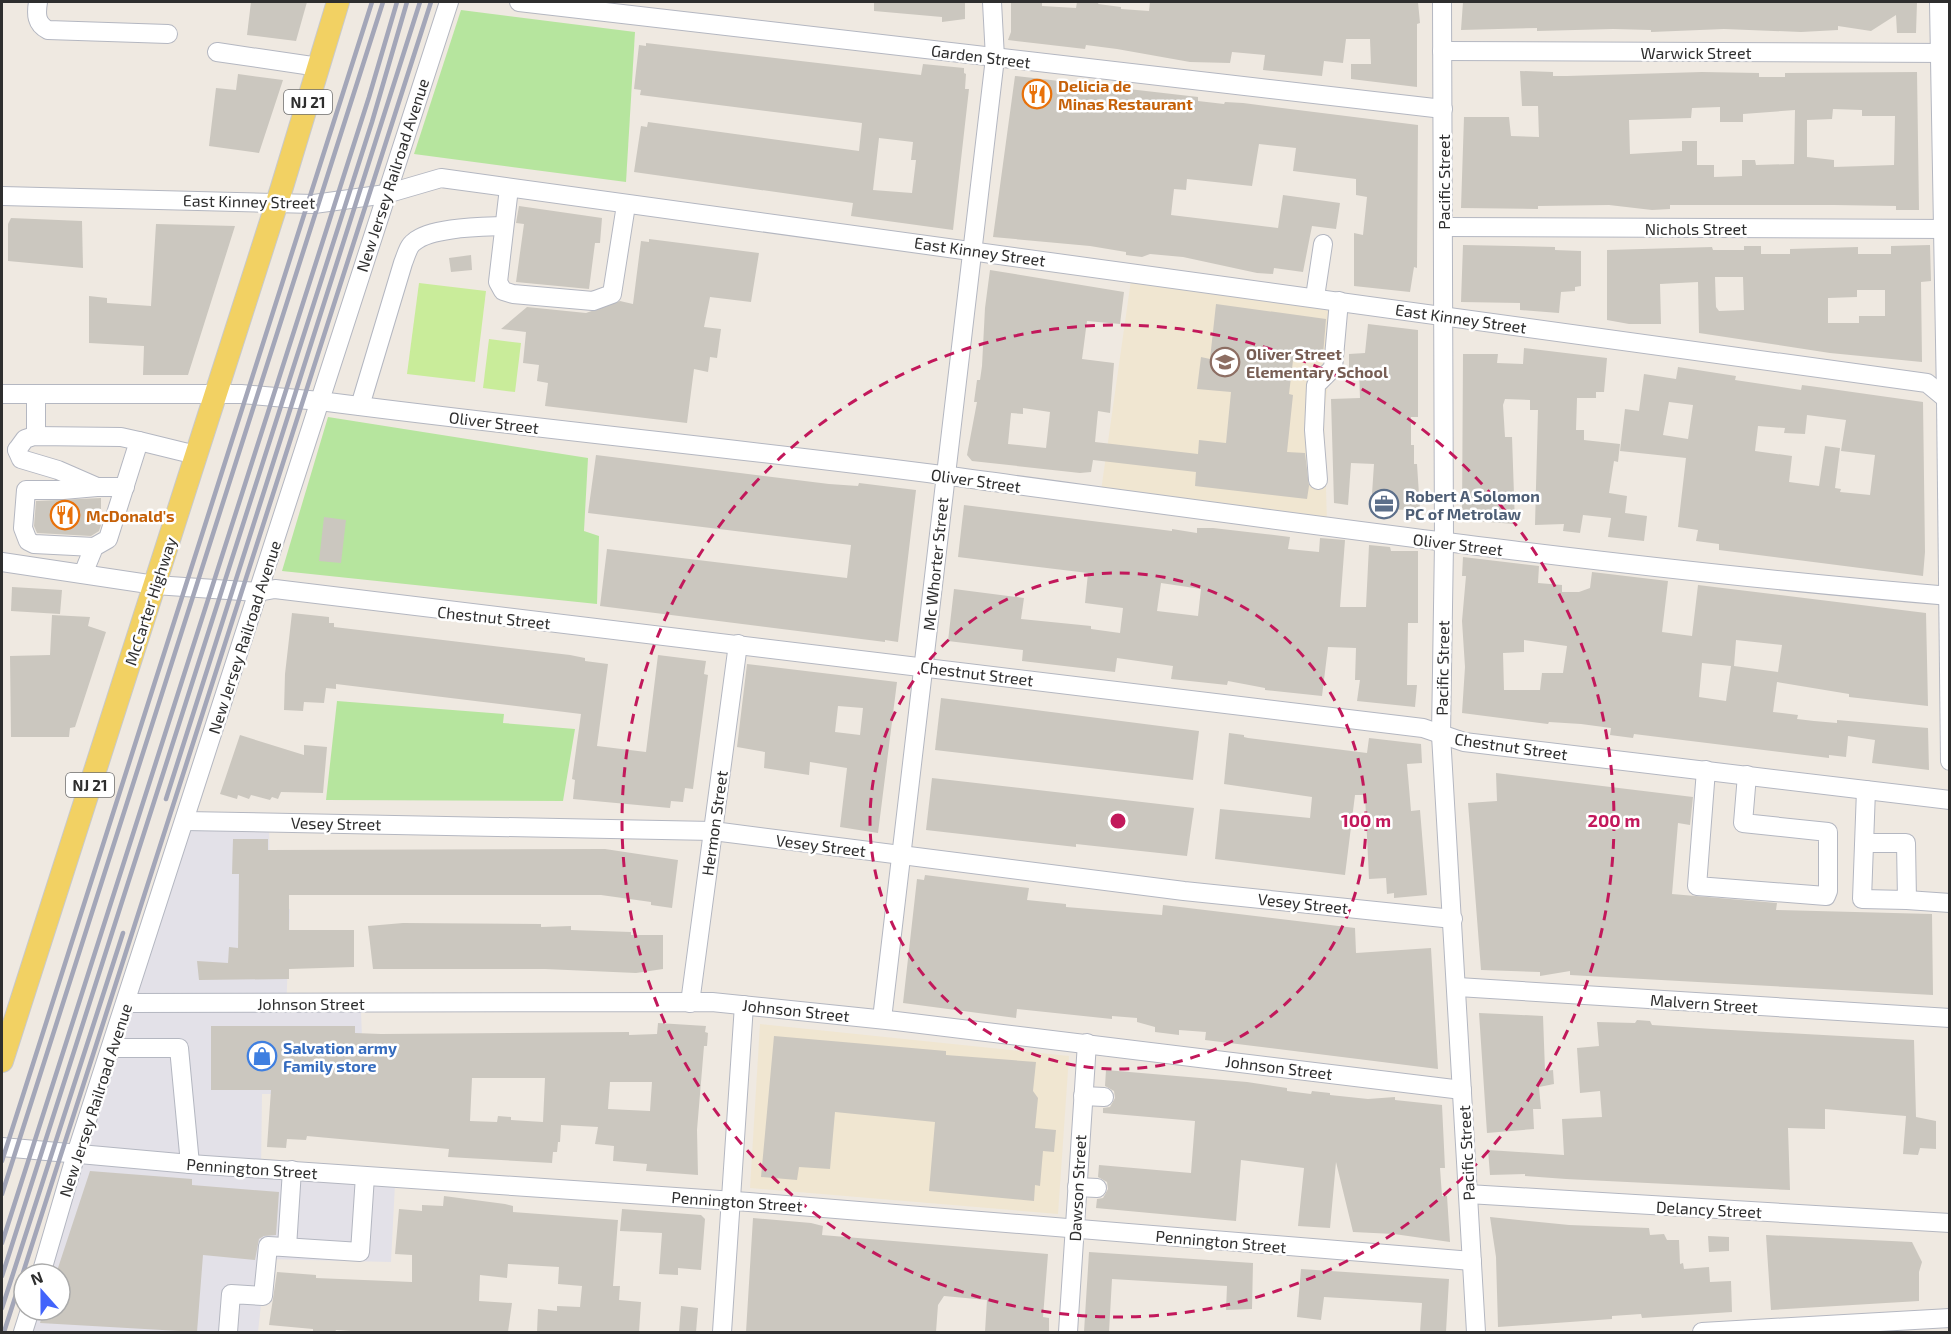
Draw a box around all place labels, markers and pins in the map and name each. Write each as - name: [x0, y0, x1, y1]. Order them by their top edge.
- place label: Delicia de Minas Restaurant: [1058, 76, 1193, 113]
- restaurant icon: Delicia de Minas Restaurant: [1021, 78, 1053, 110]
- place label: Oliver Street Elementary School: [1246, 344, 1389, 382]
- school or university icon: Oliver Street Elementary School: [1209, 346, 1241, 378]
- place label: Robert A Solomon PC of Metrolaw: [1405, 486, 1540, 523]
- office icon: Robert A Solomon PC of Metrolaw: [1368, 488, 1400, 520]
- restaurant icon: McDonald's: [49, 499, 81, 531]
- place label: McDonald's: [86, 506, 175, 525]
- centre of rings: [1108, 811, 1128, 831]
- place label: Salvation army Family store: [283, 1038, 397, 1076]
- shop icon: Salvation army Family store: [246, 1040, 278, 1072]

